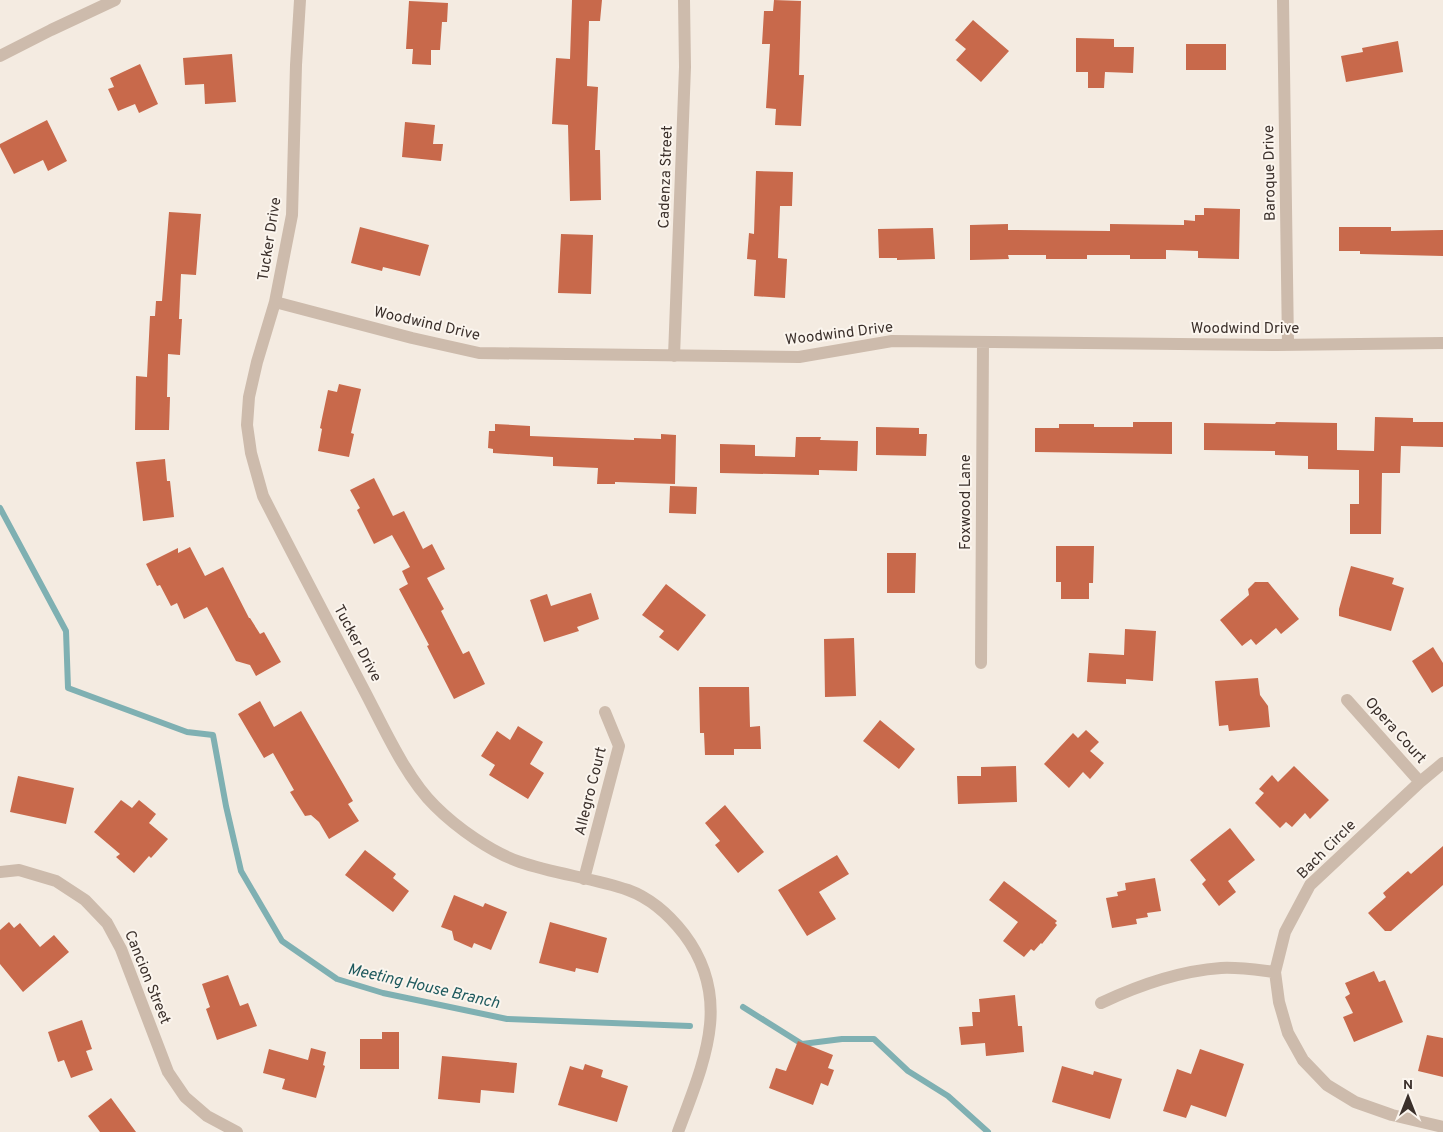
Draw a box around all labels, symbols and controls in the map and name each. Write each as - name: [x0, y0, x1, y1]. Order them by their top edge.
- street label: Cadenza Street: [655, 125, 678, 229]
- street label: Baroque Drive: [1260, 125, 1281, 221]
- street label: Tucker Drive: [254, 196, 286, 283]
- street label: Woodwind Drive: [372, 303, 482, 346]
- street label: Woodwind Drive: [784, 318, 894, 351]
- street label: Woodwind Drive: [1191, 320, 1299, 339]
- street label: Foxwood Lane: [957, 454, 976, 550]
- street label: Tucker Drive: [328, 602, 385, 686]
- street label: Opera Court: [1360, 694, 1430, 768]
- street label: Allegro Court: [571, 745, 612, 838]
- street label: Bach Circle: [1293, 816, 1361, 884]
- street label: Cancion Street: [119, 928, 174, 1027]
- water label: Meeting House Branch: [346, 960, 502, 1014]
- north arrow: [1383, 1072, 1433, 1122]
- text: N: [1403, 1077, 1413, 1094]

